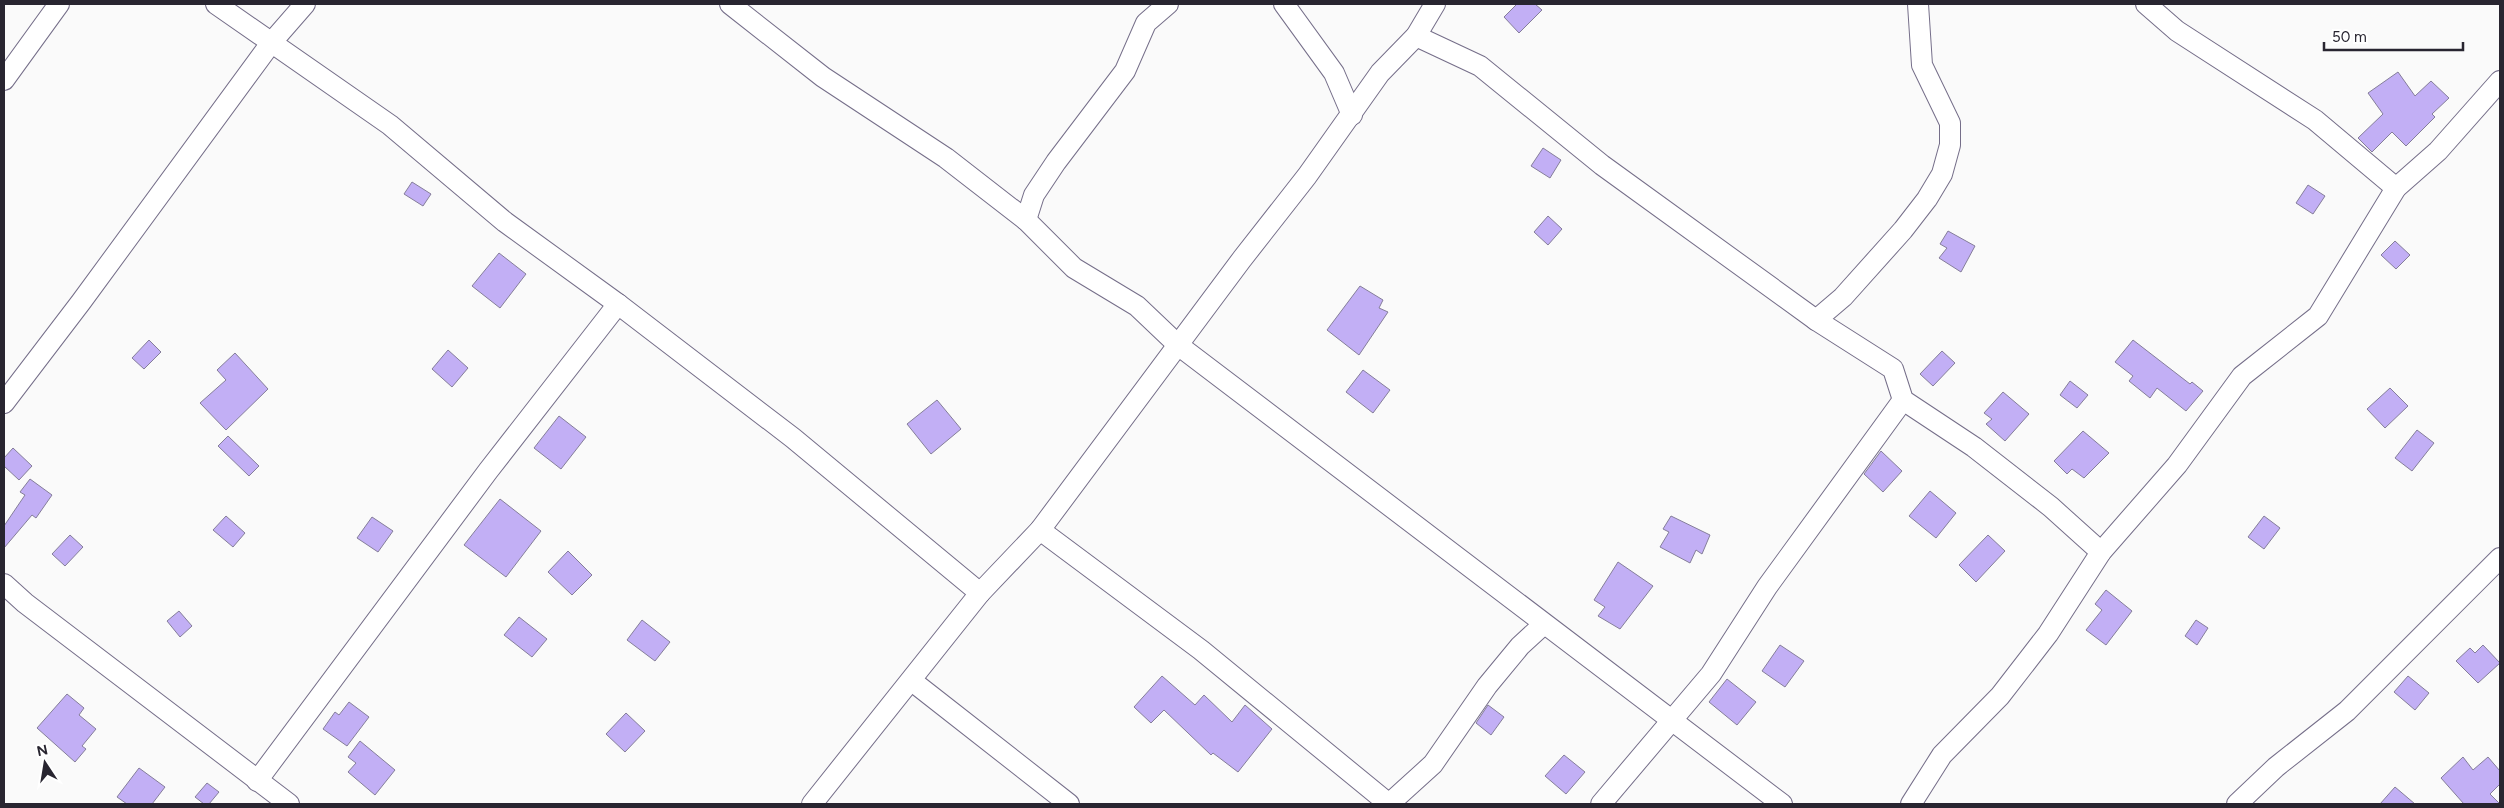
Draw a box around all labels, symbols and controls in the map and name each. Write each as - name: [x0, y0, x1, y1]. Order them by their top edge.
- scale bar: [2324, 20, 2463, 52]
- text: 50 m: [2332, 28, 2367, 46]
- north arrow: [20, 738, 70, 788]
- text: N: [35, 741, 49, 760]

